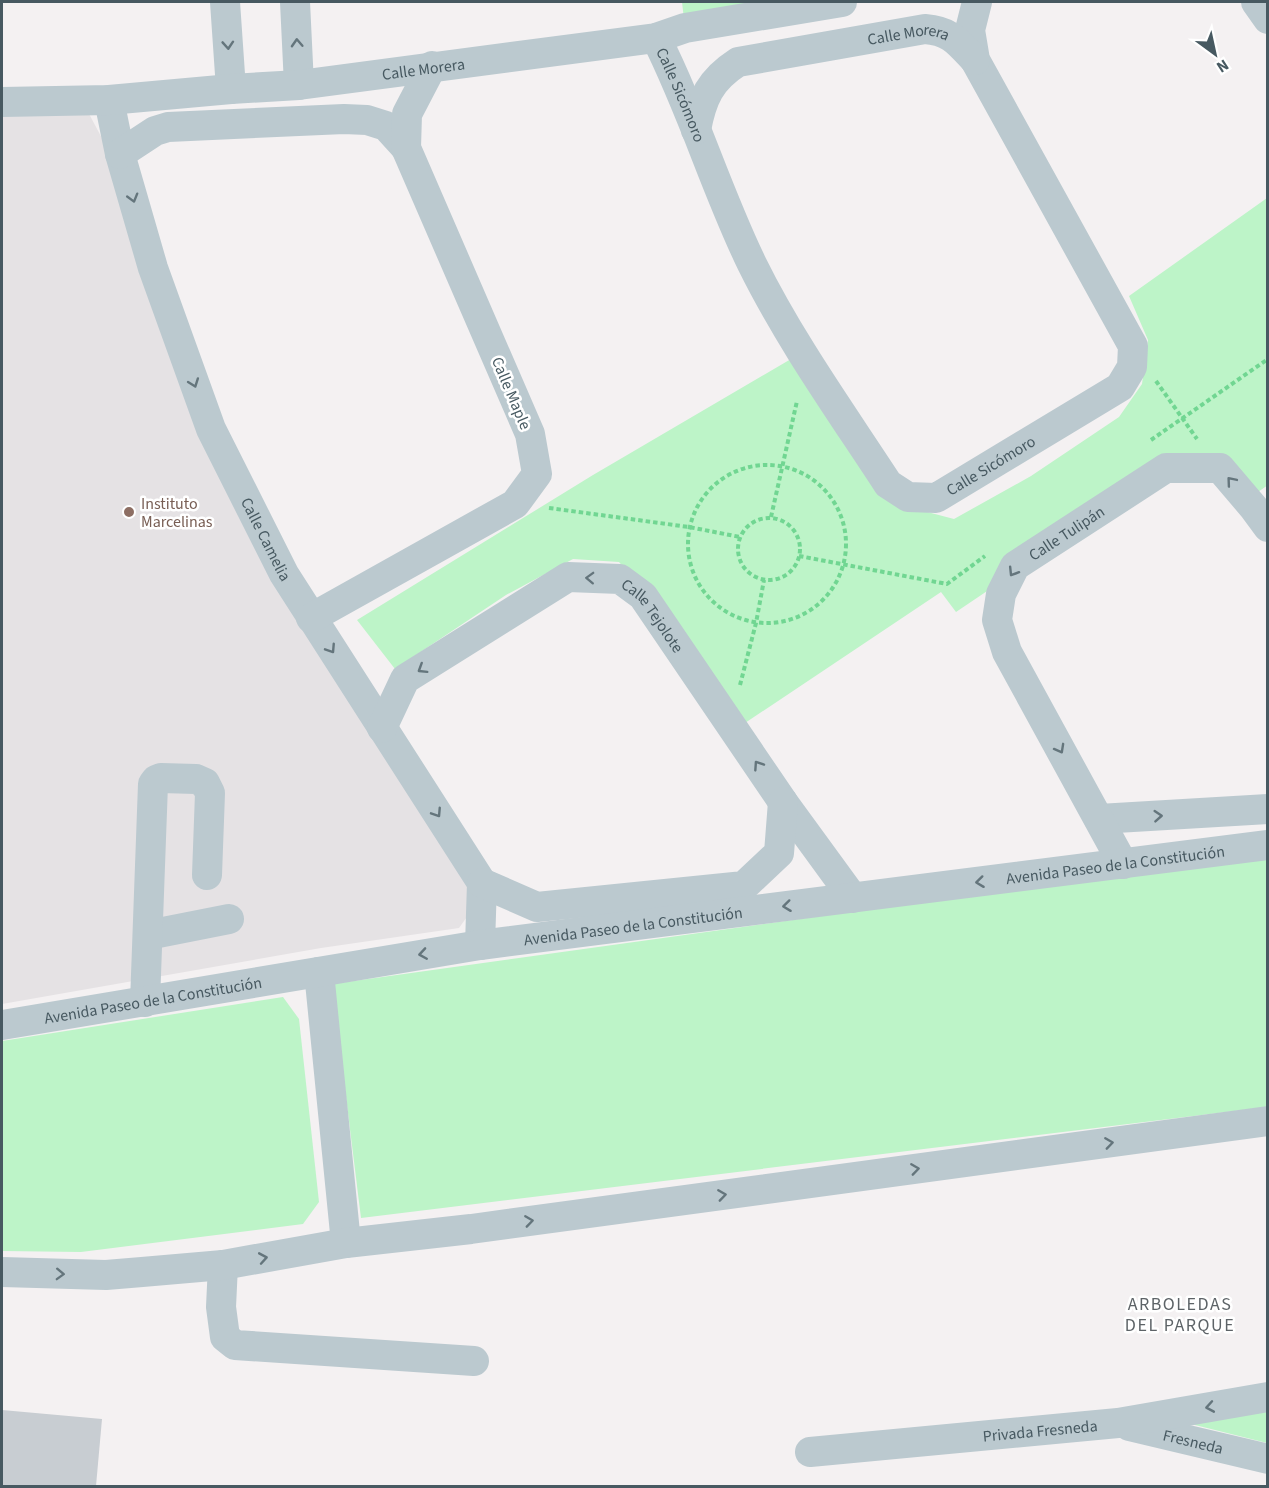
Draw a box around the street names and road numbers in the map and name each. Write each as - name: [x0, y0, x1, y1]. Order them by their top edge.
- street label: Calle Morera: [866, 19, 953, 51]
- street label: Calle Sicómoro: [650, 44, 710, 145]
- street label: Calle Morera: [381, 53, 466, 86]
- street label: Calle Maple: [486, 354, 536, 433]
- street label: Calle Sicómoro: [942, 431, 1040, 501]
- street label: Calle Camelia: [235, 494, 296, 586]
- street label: Calle Tulipán: [1025, 501, 1109, 566]
- street label: Calle Tejolote: [616, 574, 688, 657]
- street label: Avenida Paseo de la Constitución: [1005, 841, 1226, 890]
- street label: Avenida Paseo de la Constitución: [523, 902, 744, 951]
- street label: Avenida Paseo de la Constitución: [43, 972, 264, 1030]
- street label: Privada Fresneda: [982, 1415, 1099, 1448]
- street label: Fresneda: [1161, 1424, 1225, 1460]

